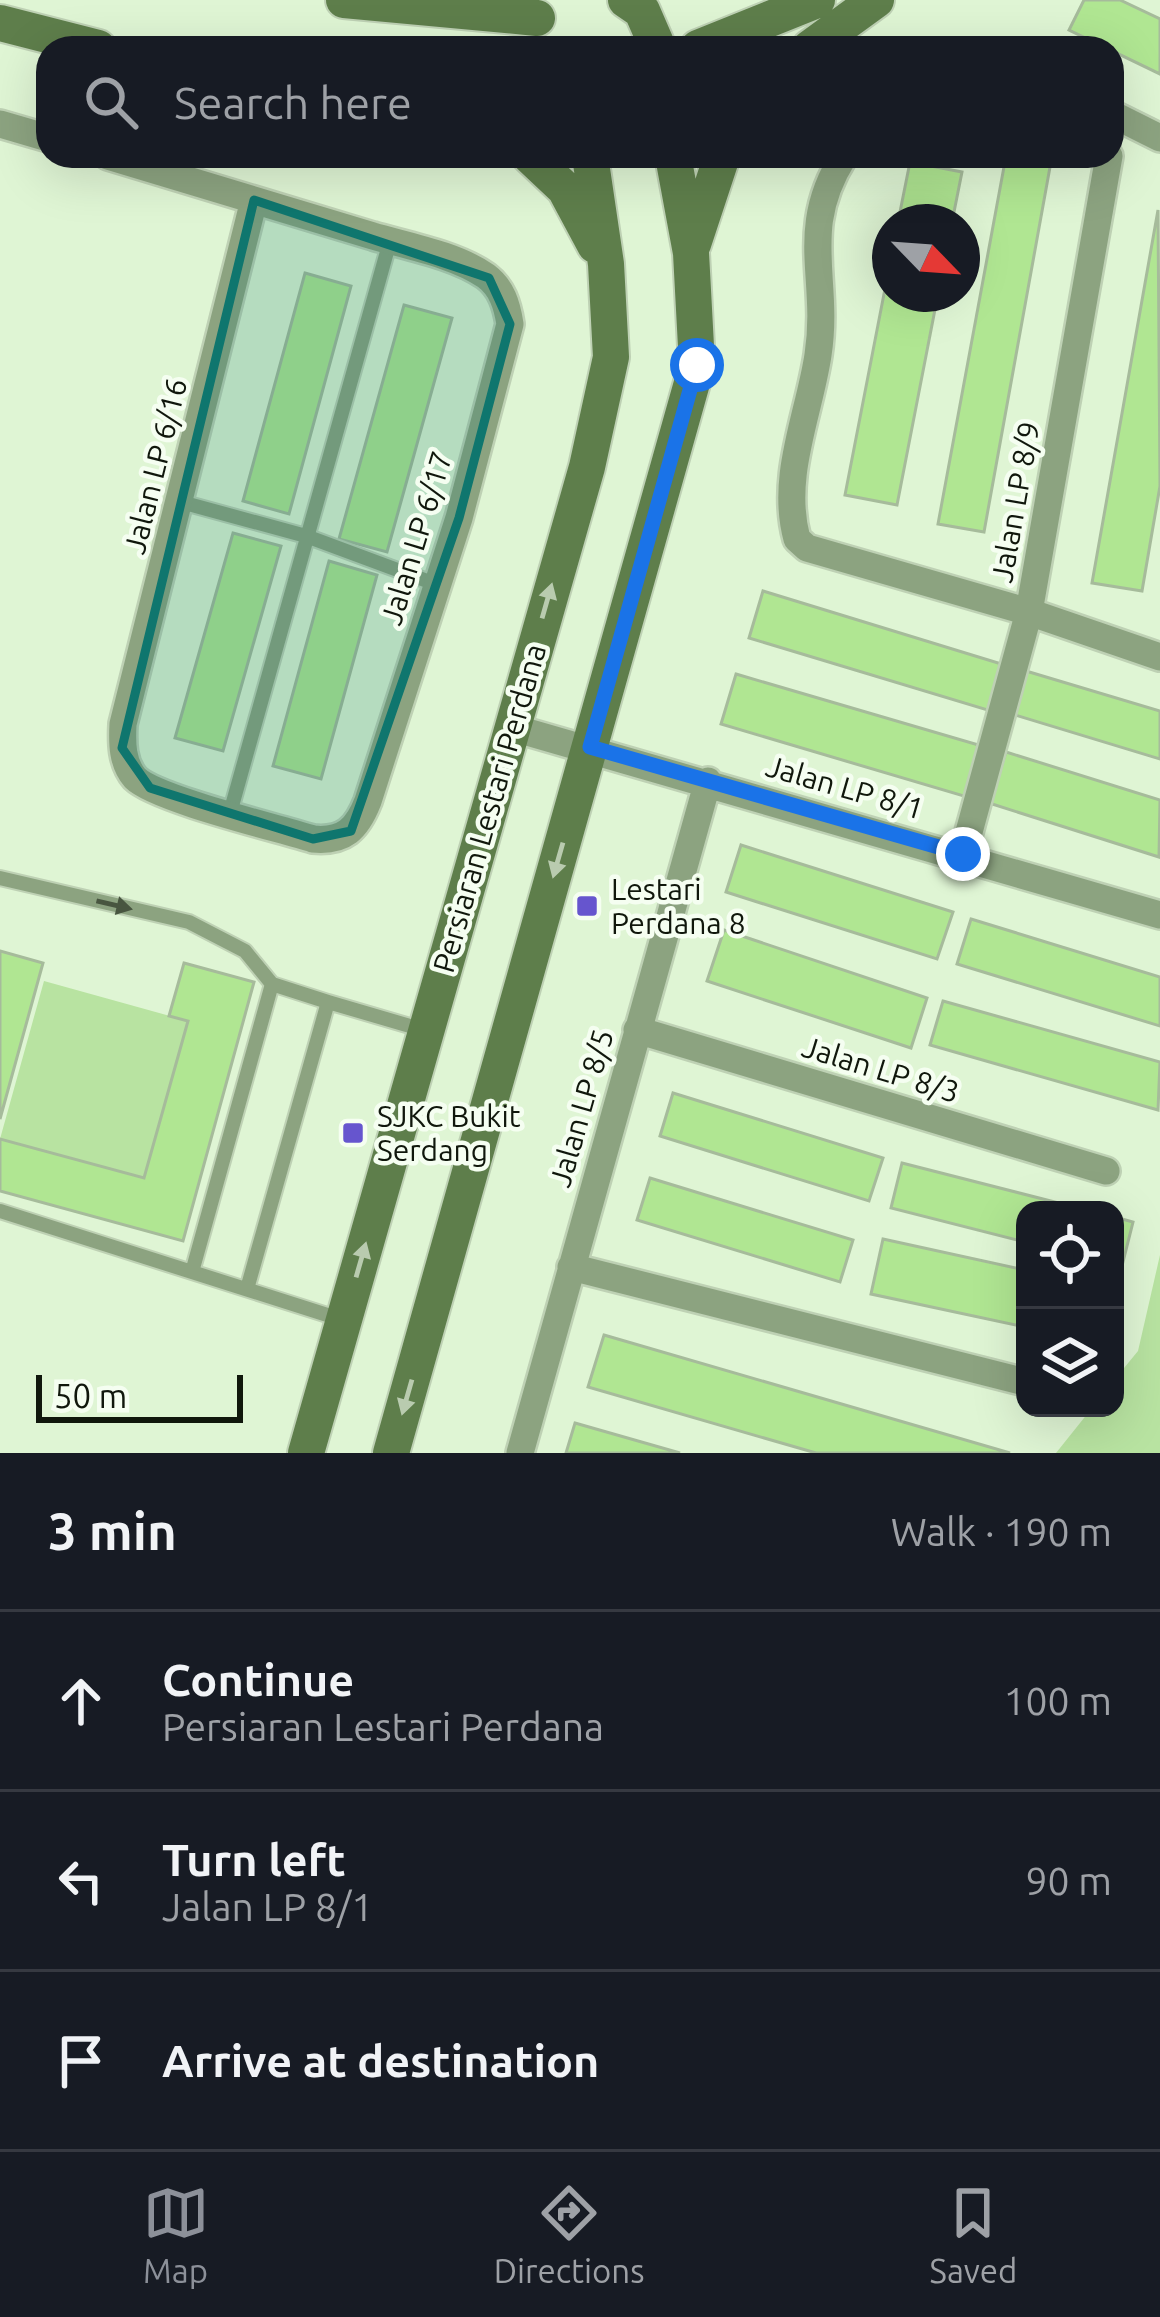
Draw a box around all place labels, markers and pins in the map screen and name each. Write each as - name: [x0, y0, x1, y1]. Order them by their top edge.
- place label: Lestari Perdana 8: [611, 872, 746, 940]
- marker: Lestari Perdana 8: [574, 893, 600, 919]
- place label: SJKC Bukit Serdang: [377, 1099, 521, 1167]
- marker: SJKC Bukit Serdang: [340, 1120, 366, 1146]

